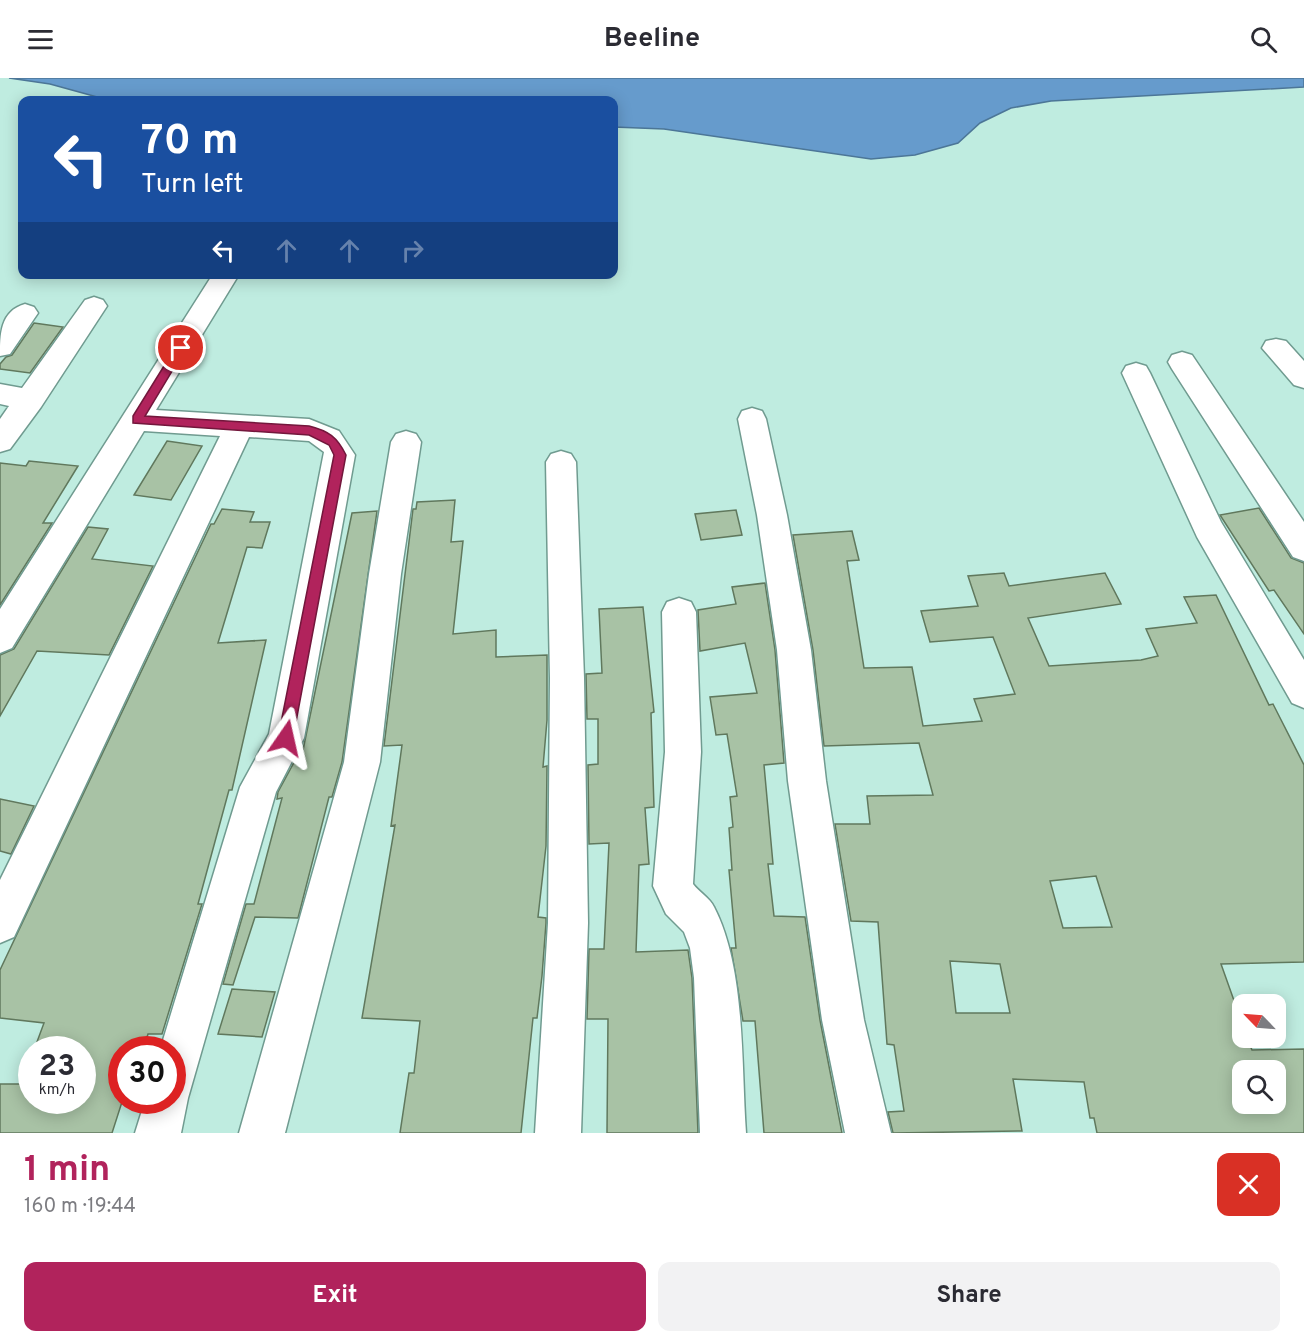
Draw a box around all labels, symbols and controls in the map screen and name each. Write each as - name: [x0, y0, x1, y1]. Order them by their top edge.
- text: Beeline: [604, 22, 700, 56]
- icon: menu: [24, 23, 57, 56]
- icon: search: [1247, 23, 1280, 56]
- text: 70 m: [141, 116, 239, 169]
- icon: left: [42, 120, 120, 198]
- text: Turn left: [141, 168, 243, 202]
- icon: left: [207, 234, 240, 267]
- icon: ahead: [270, 234, 303, 267]
- icon: ahead: [333, 234, 366, 267]
- icon: right: [396, 234, 429, 267]
- pin: [155, 322, 206, 373]
- icon: arrive: [164, 331, 197, 364]
- position arrow: [254, 706, 318, 770]
- north arrow: [1232, 994, 1286, 1048]
- map controls: [1232, 994, 1286, 1114]
- speed limit sign: 30: [108, 1036, 186, 1114]
- text: 23: [39, 1049, 75, 1086]
- button: search: [1232, 1060, 1286, 1114]
- text: km/h: [39, 1081, 75, 1100]
- text: 1 min: [24, 1148, 110, 1194]
- button: close: [1217, 1153, 1280, 1216]
- text: 160 m · 19:44: [24, 1194, 136, 1220]
- button: Exit: [24, 1262, 646, 1331]
- button: Share: [658, 1262, 1280, 1331]

